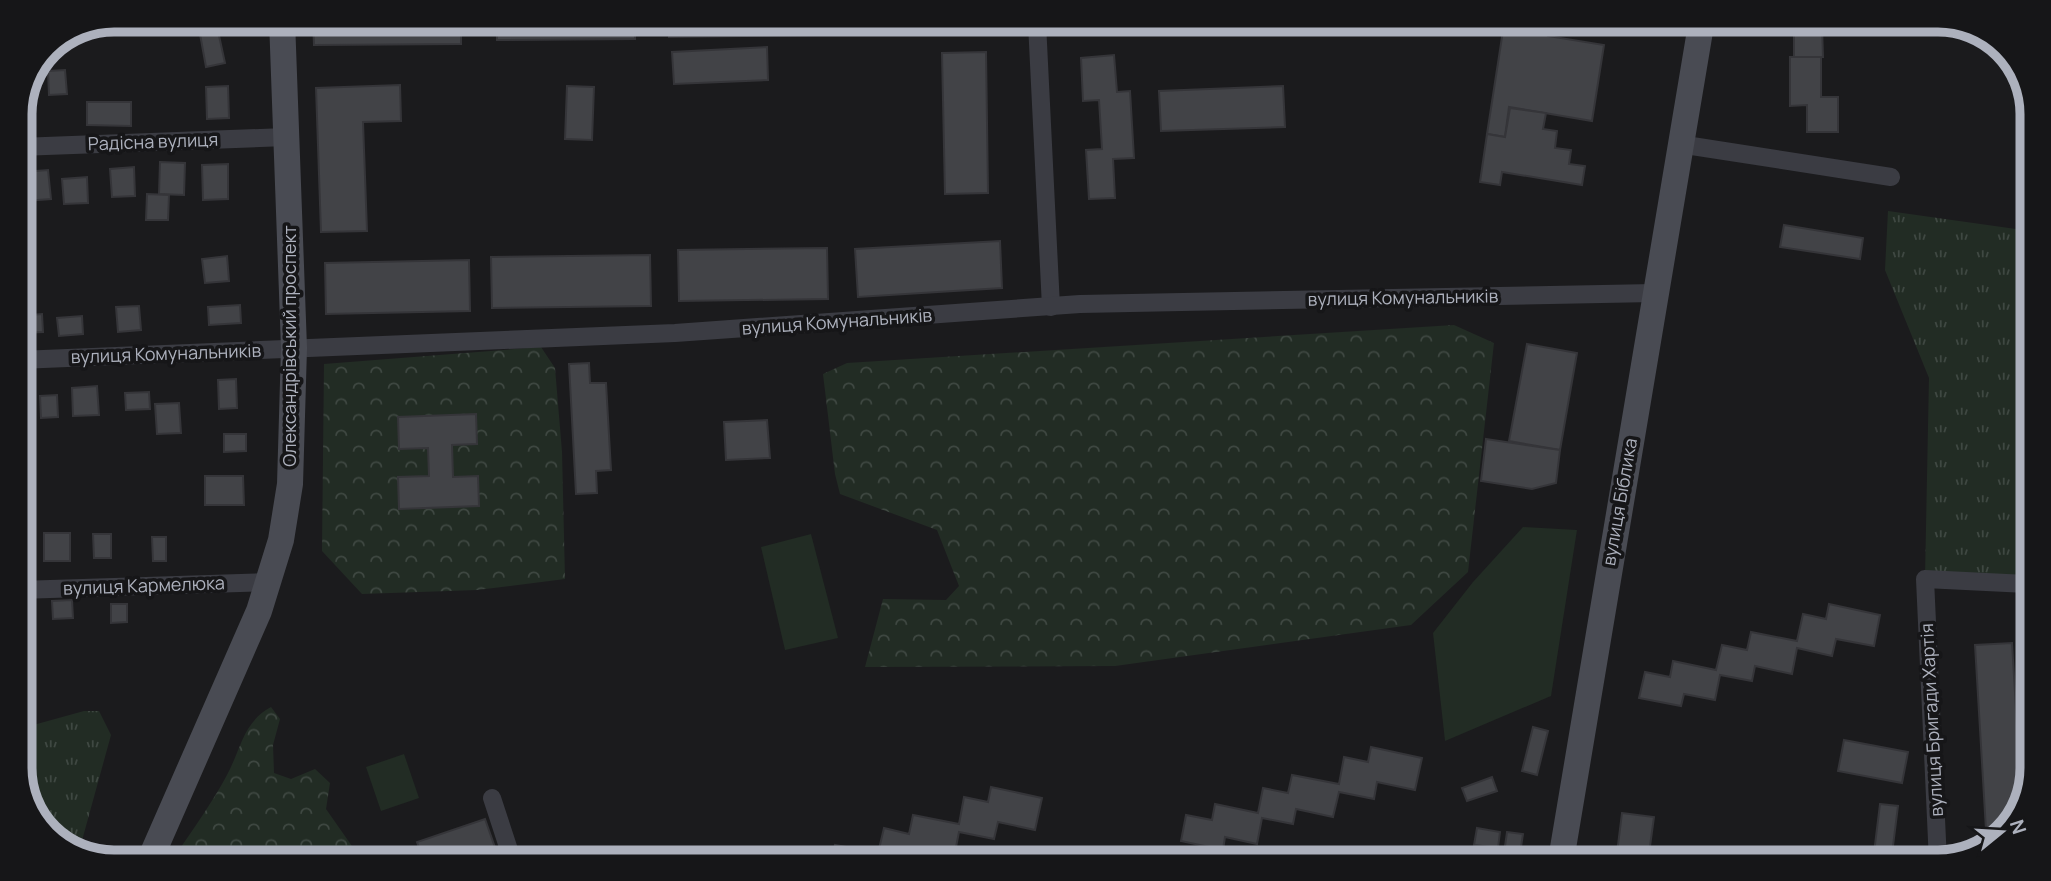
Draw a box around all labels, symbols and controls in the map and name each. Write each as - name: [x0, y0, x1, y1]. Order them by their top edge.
- street label: Радісна вулиця: [87, 127, 219, 155]
- street label: Олександрівський проспект: [277, 225, 301, 467]
- street label: вулиця Комунальників: [1307, 283, 1499, 311]
- street label: вулиця Комунальників: [741, 302, 933, 340]
- street label: вулиця Комунальників: [70, 338, 262, 368]
- street label: вулиця Біблика: [1596, 436, 1642, 567]
- street label: вулиця Кармелюка: [63, 570, 225, 600]
- street label: вулиця Бригади Хартія: [1914, 623, 1948, 817]
- north arrow: [1967, 797, 2037, 867]
- text: N: [2004, 816, 2033, 837]

